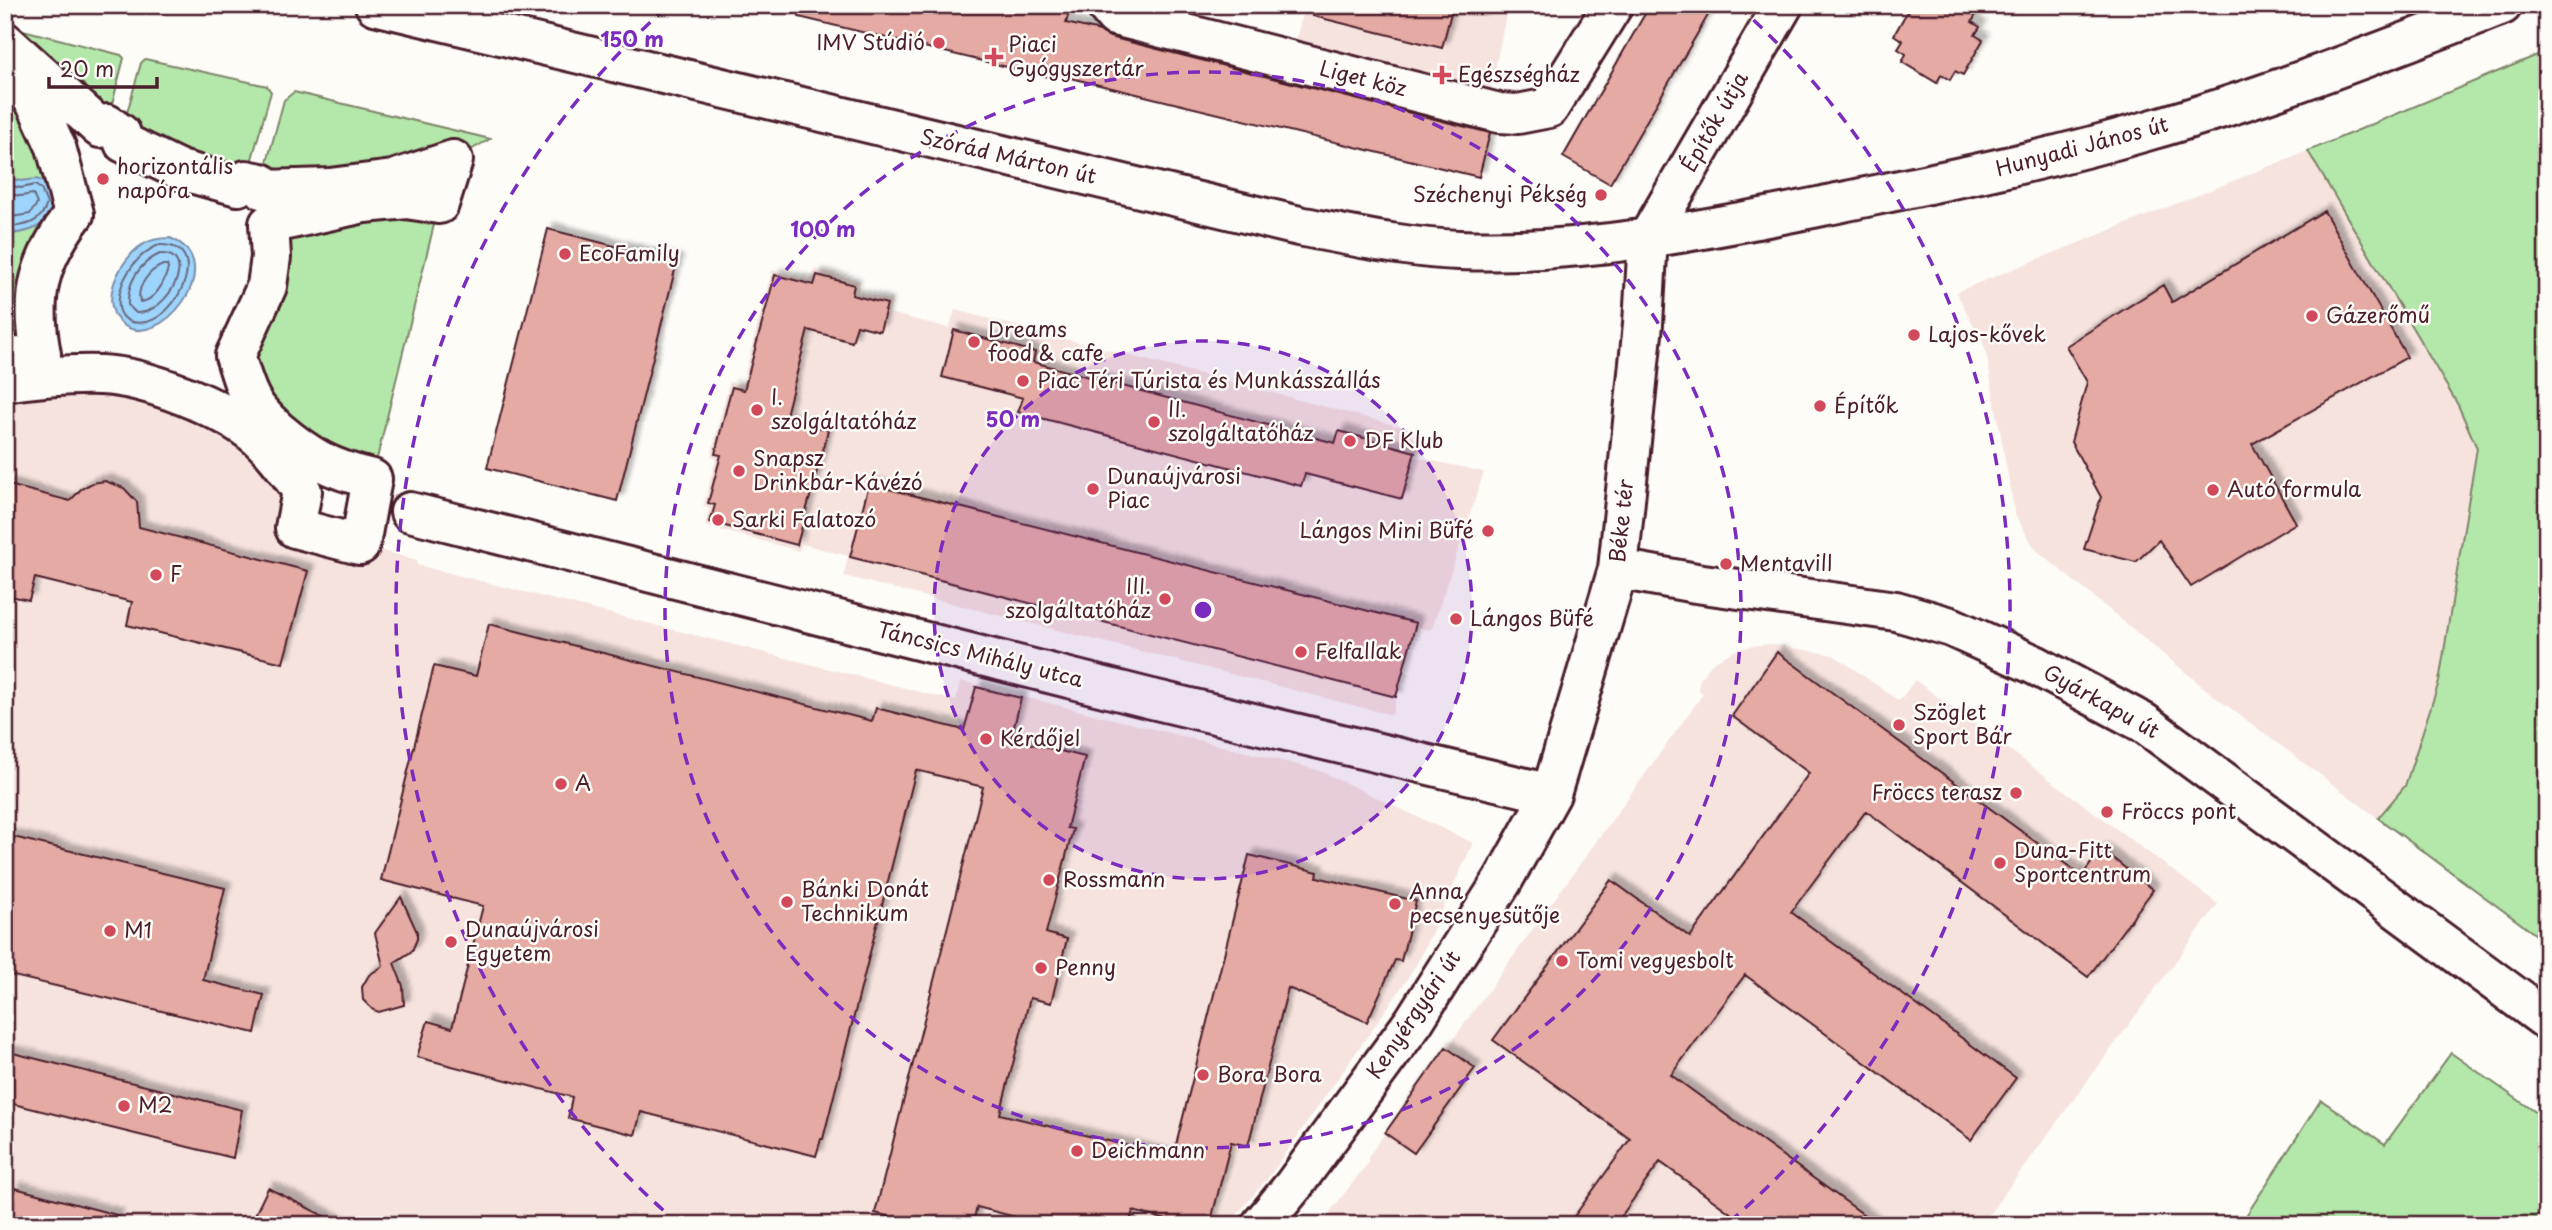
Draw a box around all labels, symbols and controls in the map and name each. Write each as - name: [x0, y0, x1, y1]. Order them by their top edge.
- text: 150 m: [600, 22, 664, 54]
- place label: IMV Stúdió: [816, 25, 925, 57]
- place label: Piaci Gyógyszertár: [1008, 27, 1144, 83]
- marker: IMV Stúdió: [931, 35, 947, 51]
- scale bar: [49, 46, 158, 90]
- marker: Piaci Gyógyszertár: [986, 49, 1002, 65]
- street label: Liget köz: [1317, 51, 1410, 103]
- text: 20 m: [60, 52, 114, 84]
- place label: Egészségház: [1458, 57, 1580, 89]
- marker: Egészségház: [1432, 65, 1452, 85]
- street label: Építők útja: [1672, 65, 1755, 177]
- street label: Hunyadi János út: [1992, 107, 2171, 183]
- street label: Szórád Márton út: [917, 119, 1100, 191]
- place label: horizontális napóra: [117, 149, 233, 205]
- marker: horizontális napóra: [95, 171, 111, 187]
- place label: Széchenyi Pékség: [1413, 177, 1587, 209]
- marker: Széchenyi Pékség: [1593, 187, 1609, 203]
- text: 100 m: [790, 212, 856, 244]
- place label: EcoFamily: [579, 236, 680, 268]
- marker: EcoFamily: [557, 246, 573, 262]
- place label: Gázerőmű: [2326, 298, 2430, 330]
- marker: Gázerőmű: [2304, 308, 2320, 324]
- place label: Dreams food & cafe: [988, 312, 1104, 368]
- place label: Lajos-kővek: [1928, 317, 2046, 349]
- marker: Lajos-kővek: [1906, 327, 1922, 343]
- marker: Dreams food & cafe: [966, 334, 982, 350]
- place label: Piac Téri Túrista és Munkásszállás: [1037, 363, 1381, 395]
- marker: Piac Téri Túrista és Munkásszállás: [1015, 373, 1031, 389]
- place label: I. szolgáltatóház: [771, 380, 917, 436]
- place label: Építők: [1834, 388, 1899, 420]
- place label: II. szolgáltatóház: [1168, 392, 1314, 448]
- marker: Építők: [1812, 398, 1828, 414]
- marker: I. szolgáltatóház: [749, 402, 765, 418]
- text: 50 m: [986, 402, 1040, 434]
- marker: II. szolgáltatóház: [1146, 414, 1162, 430]
- place label: DF Klub: [1364, 423, 1444, 455]
- marker: DF Klub: [1342, 433, 1358, 449]
- place label: Snapsz Drinkbár-Kávézó: [753, 441, 923, 497]
- place label: Dunaújvárosi Piac: [1107, 459, 1241, 515]
- marker: Snapsz Drinkbár-Kávézó: [731, 463, 747, 479]
- place label: Autó formula: [2227, 472, 2361, 504]
- street label: Béke tér: [1600, 477, 1640, 564]
- marker: Dunaújvárosi Piac: [1085, 481, 1101, 497]
- marker: Autó formula: [2205, 482, 2221, 498]
- place label: Sarki Falatozó: [732, 502, 876, 534]
- marker: Sarki Falatozó: [710, 512, 726, 528]
- place label: Lángos Mini Büfé: [1299, 513, 1474, 545]
- marker: Lángos Mini Büfé: [1480, 523, 1496, 539]
- place label: Mentavill: [1740, 546, 1832, 578]
- marker: Mentavill: [1718, 556, 1734, 572]
- place label: F: [170, 557, 182, 589]
- marker: F: [148, 567, 164, 583]
- place label: III. szolgáltatóház: [1005, 569, 1151, 625]
- marker: III. szolgáltatóház: [1157, 591, 1173, 607]
- centre of rings: [1191, 598, 1215, 622]
- place label: Lángos Büfé: [1470, 601, 1594, 633]
- marker: Lángos Büfé: [1448, 611, 1464, 627]
- street label: Táncsics Mihály utca: [874, 612, 1087, 694]
- place label: Felfallak: [1315, 634, 1402, 666]
- marker: Felfallak: [1293, 644, 1309, 660]
- street label: Gyárkapu út: [2038, 655, 2166, 745]
- place label: Szöglet Sport Bár: [1913, 695, 2012, 751]
- marker: Szöglet Sport Bár: [1891, 717, 1907, 733]
- place label: Kérdőjel: [1000, 721, 1080, 753]
- marker: Kérdőjel: [978, 731, 994, 747]
- place label: A: [575, 766, 591, 798]
- place label: Fröccs terasz: [1871, 775, 2002, 807]
- marker: A: [553, 776, 569, 792]
- marker: Fröccs terasz: [2008, 785, 2024, 801]
- place label: Fröccs pont: [2121, 794, 2236, 826]
- marker: Fröccs pont: [2099, 804, 2115, 820]
- place label: Duna-Fitt Sportcentrum: [2014, 833, 2151, 889]
- marker: Duna-Fitt Sportcentrum: [1992, 855, 2008, 871]
- place label: Rossmann: [1063, 862, 1165, 894]
- place label: Bánki Donát Technikum: [801, 872, 929, 928]
- marker: Rossmann: [1041, 872, 1057, 888]
- place label: Anna pecsenyesütője: [1409, 874, 1560, 930]
- marker: Bánki Donát Technikum: [779, 894, 795, 910]
- marker: Anna pecsenyesütője: [1387, 896, 1403, 912]
- place label: Dunaújvárosi Egyetem: [465, 912, 599, 968]
- place label: M1: [124, 913, 152, 945]
- marker: M1: [102, 923, 118, 939]
- marker: Dunaújvárosi Egyetem: [443, 934, 459, 950]
- street label: Kenyérgyári út: [1357, 943, 1467, 1085]
- place label: Tomi vegyesbolt: [1576, 943, 1734, 975]
- place label: Penny: [1055, 950, 1116, 982]
- marker: Tomi vegyesbolt: [1554, 953, 1570, 969]
- marker: Penny: [1033, 960, 1049, 976]
- place label: Bora Bora: [1217, 1057, 1322, 1089]
- marker: Bora Bora: [1195, 1067, 1211, 1083]
- place label: M2: [138, 1088, 173, 1120]
- marker: M2: [116, 1098, 132, 1114]
- place label: Deichmann: [1091, 1133, 1205, 1165]
- marker: Deichmann: [1069, 1143, 1085, 1159]

